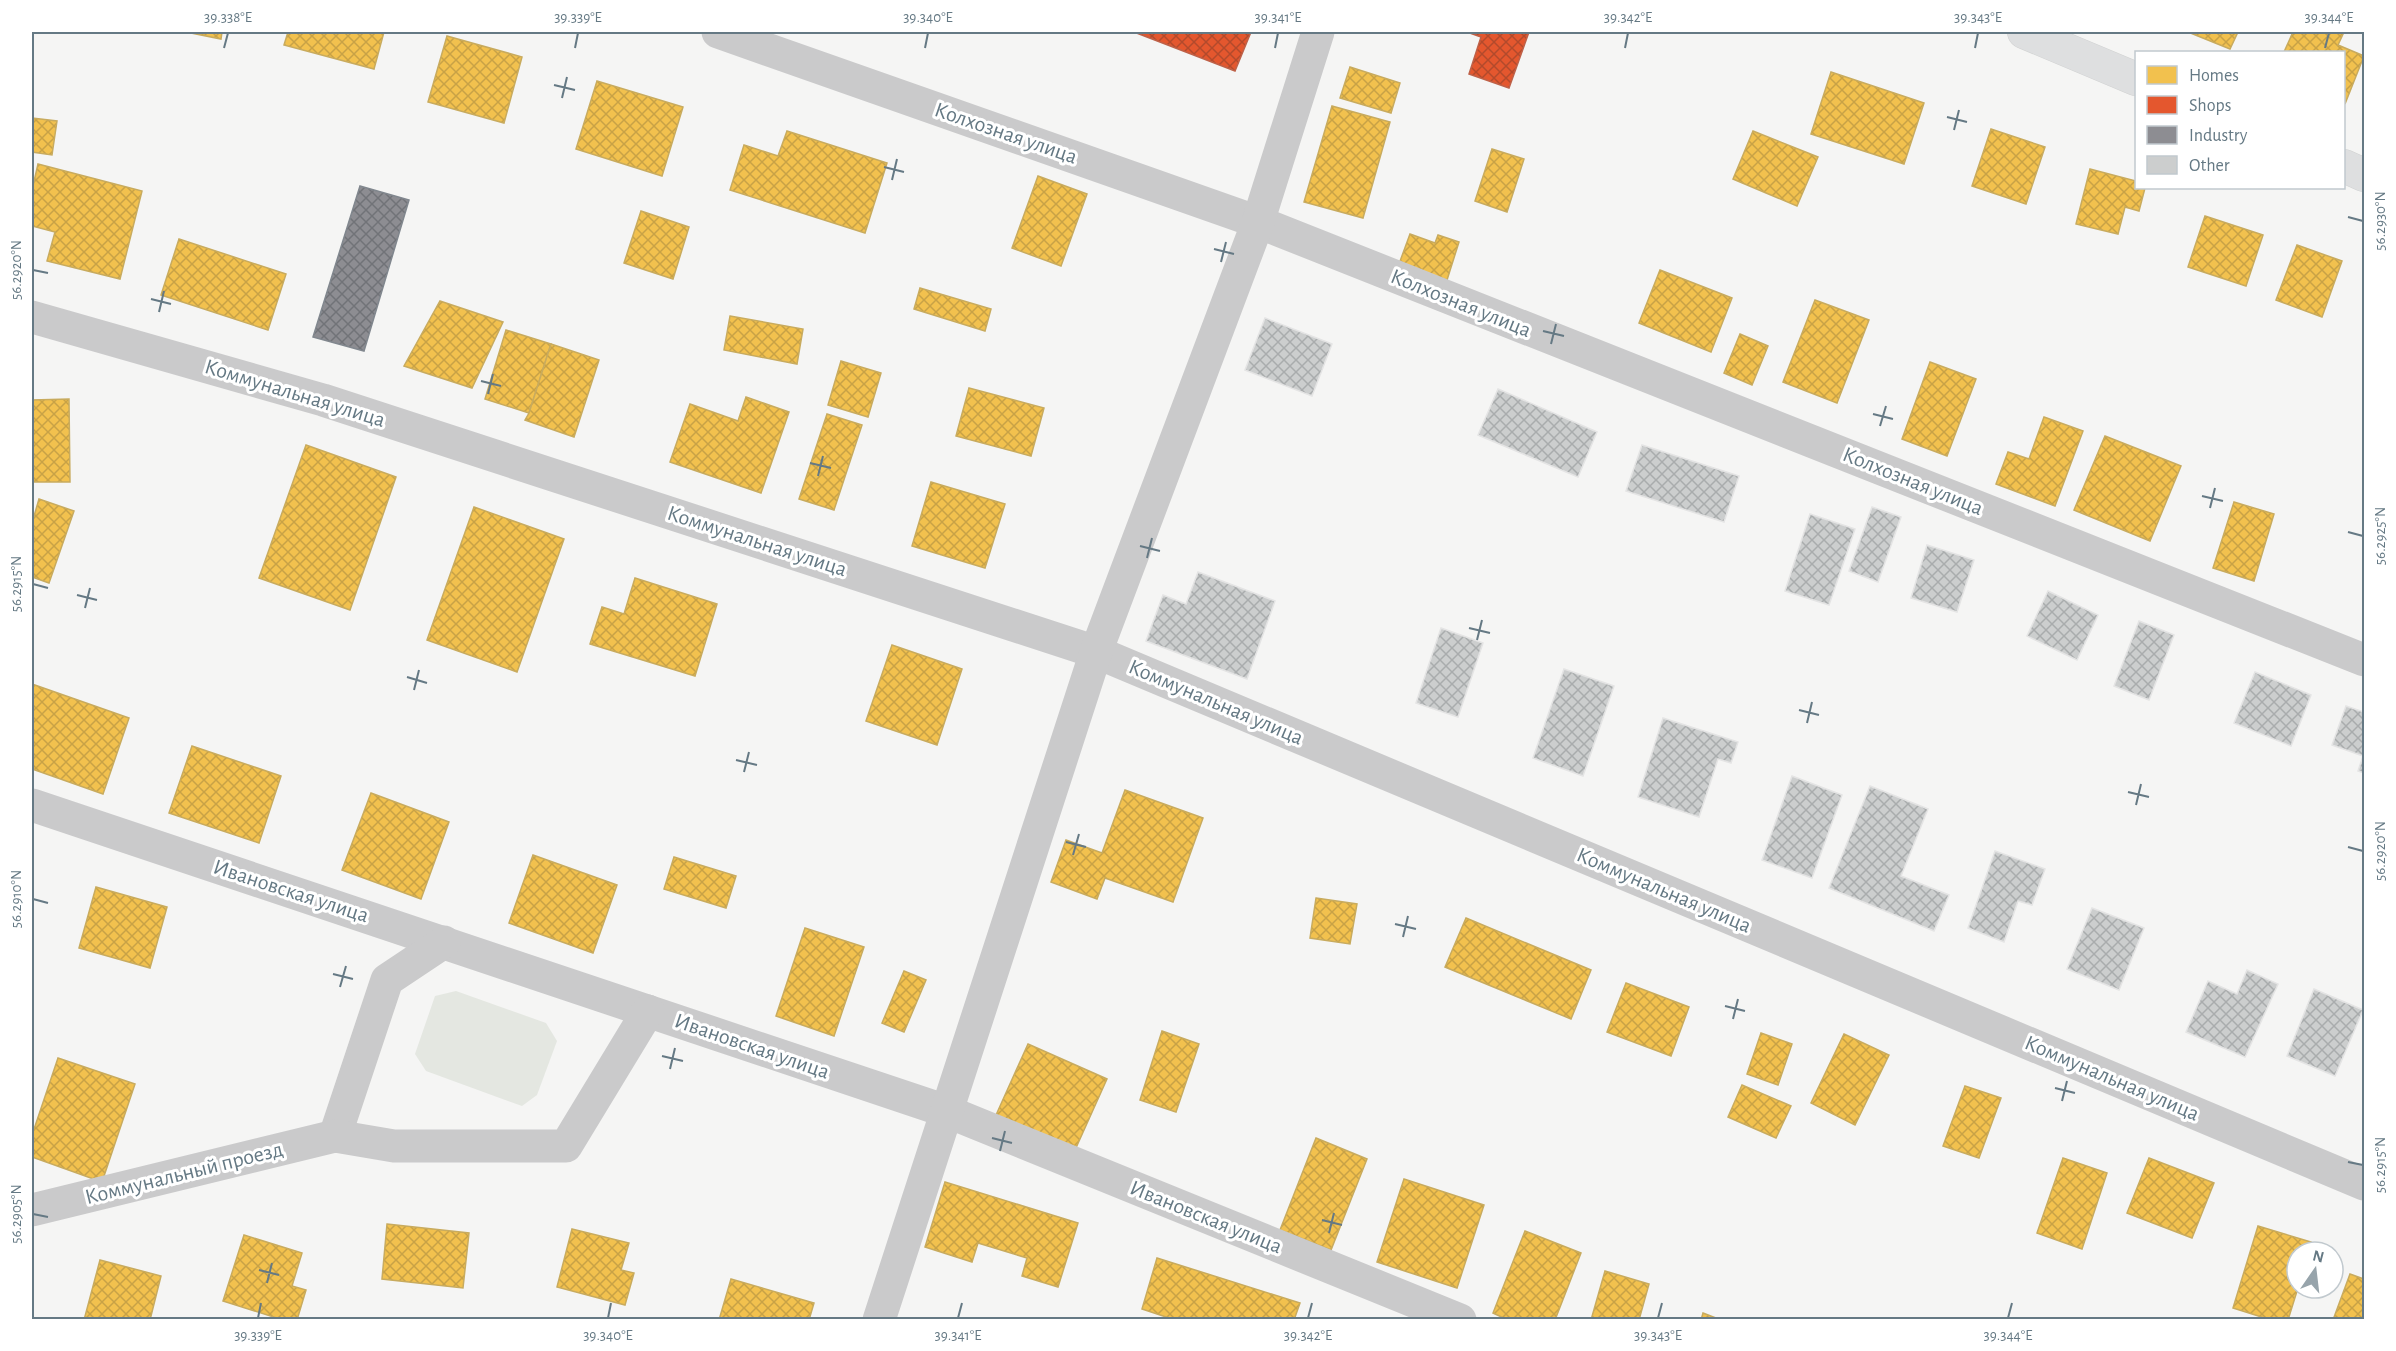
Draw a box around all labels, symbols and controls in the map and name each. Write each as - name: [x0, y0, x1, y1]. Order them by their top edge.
- text: 39.338°E: [204, 10, 252, 25]
- text: 39.339°E: [554, 10, 602, 25]
- text: 39.340°E: [903, 10, 953, 25]
- text: 39.341°E: [1255, 10, 1301, 25]
- text: 39.342°E: [1604, 10, 1652, 25]
- text: 39.343°E: [1954, 10, 2002, 25]
- text: 39.344°E: [2305, 10, 2353, 25]
- legend: [2135, 51, 2345, 189]
- text: Homes: [2189, 67, 2239, 85]
- text: Shops: [2189, 97, 2231, 115]
- street label: Колхозная улица: [932, 98, 1080, 168]
- text: Industry: [2189, 127, 2248, 145]
- text: Other: [2189, 157, 2230, 175]
- text: 56.2930°N: [2373, 191, 2388, 251]
- text: 56.2920°N: [9, 240, 24, 300]
- street label: Колхозная улица: [1388, 265, 1534, 341]
- street label: Коммунальная улица: [202, 355, 388, 431]
- street label: Колхозная улица: [1840, 443, 1986, 519]
- street label: Коммунальная улица: [664, 502, 850, 580]
- text: 56.2925°N: [2373, 507, 2388, 565]
- text: 56.2915°N: [9, 556, 24, 612]
- street label: Коммунальная улица: [1125, 655, 1307, 749]
- text: 56.2920°N: [2373, 821, 2388, 881]
- street label: Коммунальная улица: [1573, 843, 1755, 937]
- street label: Ивановская улица: [210, 855, 372, 927]
- text: 56.2910°N: [9, 870, 24, 928]
- street label: Ивановская улица: [672, 1009, 832, 1083]
- street label: Коммунальная улица: [2021, 1031, 2203, 1125]
- text: 56.2915°N: [2373, 1137, 2388, 1193]
- street label: Коммунальный проезд: [83, 1138, 285, 1208]
- street label: Ивановская улица: [1127, 1176, 1285, 1258]
- text: 56.2905°N: [9, 1184, 24, 1244]
- north arrow: [2285, 1240, 2345, 1300]
- text: N: [2311, 1247, 2326, 1266]
- text: 39.339°E: [234, 1328, 282, 1343]
- text: 39.340°E: [583, 1328, 633, 1343]
- text: 39.341°E: [935, 1328, 981, 1343]
- text: 39.342°E: [1284, 1328, 1332, 1343]
- text: 39.343°E: [1634, 1328, 1682, 1343]
- text: 39.344°E: [1984, 1328, 2032, 1343]

